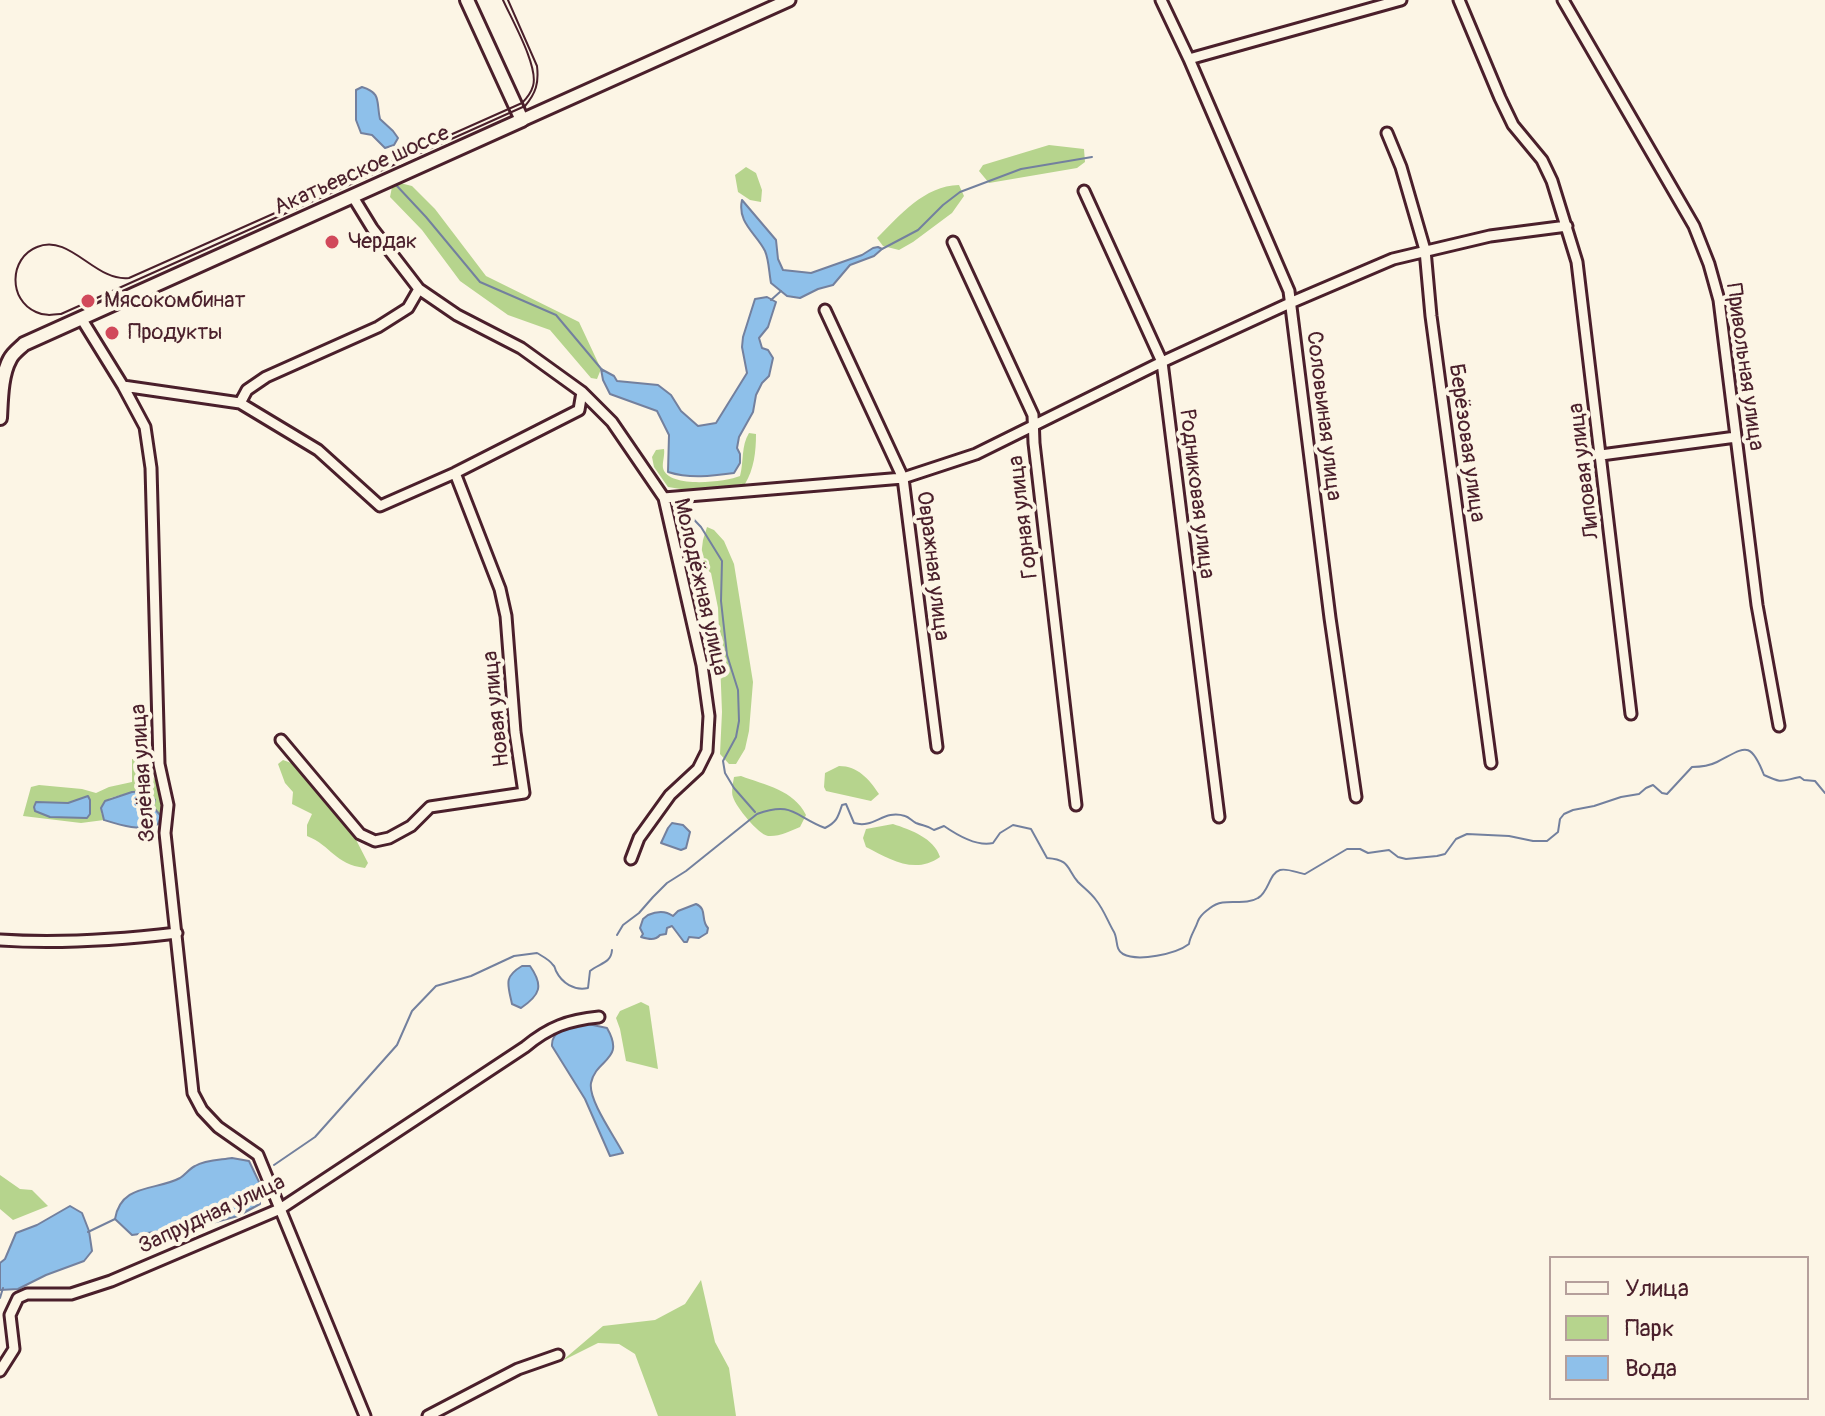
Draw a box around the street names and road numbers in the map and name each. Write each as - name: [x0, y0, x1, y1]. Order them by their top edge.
- street label: Акатьевское шоссе: [270, 120, 454, 222]
- street label: Привольная улица: [1719, 282, 1769, 452]
- street label: Соловьиная улица: [1300, 330, 1346, 502]
- street label: Берёзовая улица: [1442, 362, 1490, 524]
- street label: Липовая улица: [1564, 401, 1606, 541]
- street label: Родниковая улица: [1172, 408, 1220, 580]
- street label: Горная улица: [1003, 454, 1045, 580]
- street label: Овражная улица: [910, 490, 954, 642]
- street label: Молодёжная улица: [667, 496, 733, 678]
- street label: Новая улица: [478, 650, 516, 768]
- street label: Зелёная улица: [126, 703, 162, 843]
- street label: Запрудная улица: [135, 1170, 289, 1260]

